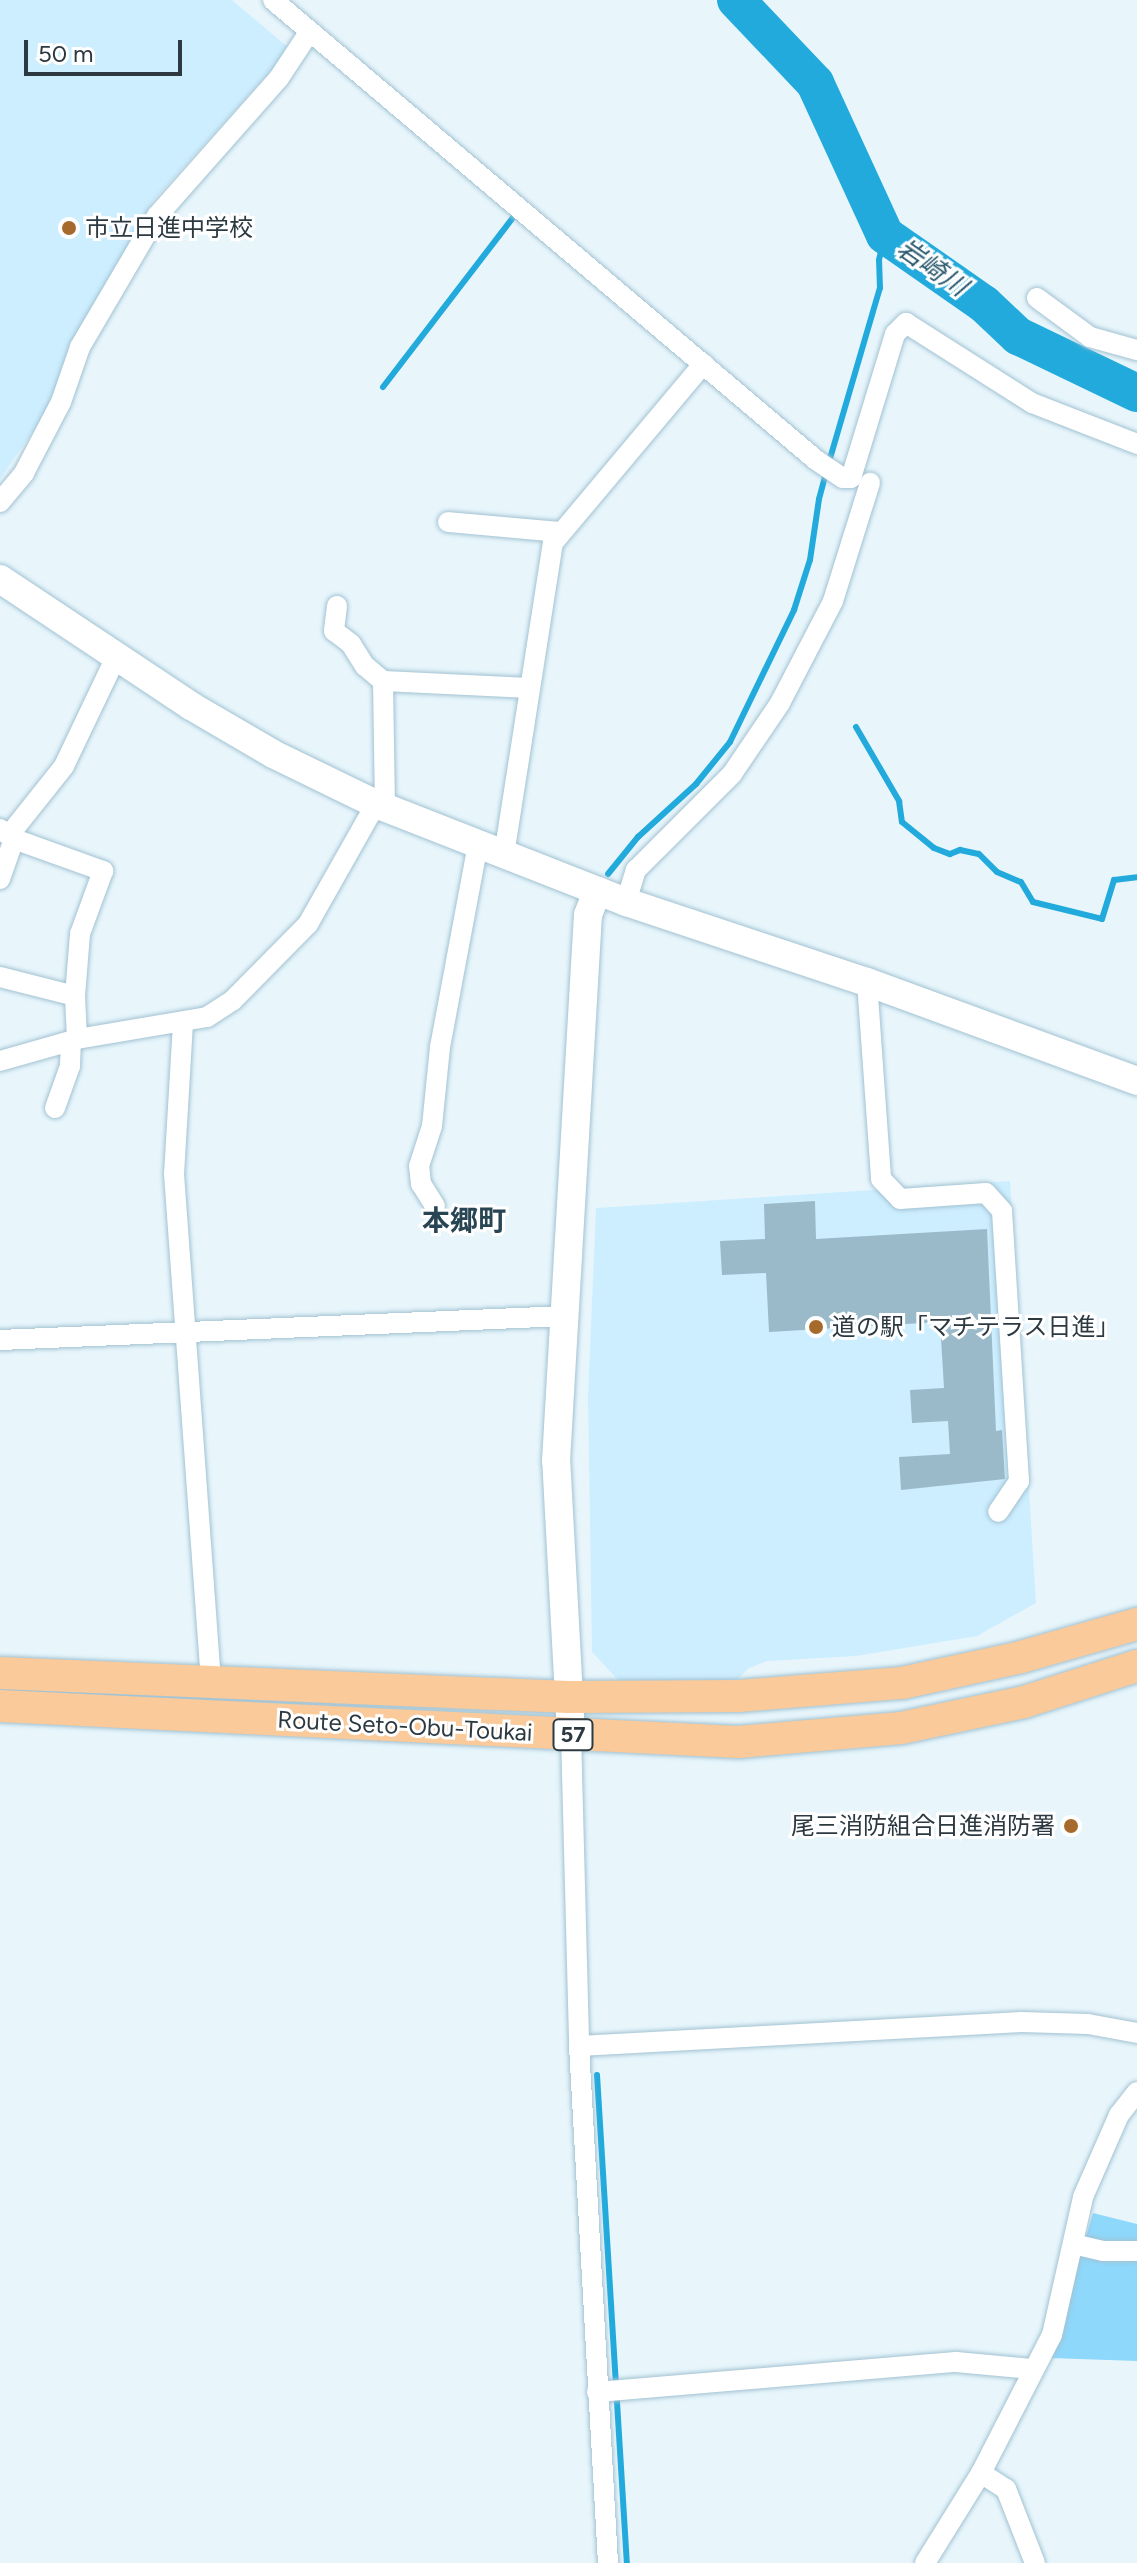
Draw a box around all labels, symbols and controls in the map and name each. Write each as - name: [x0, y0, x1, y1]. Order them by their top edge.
- scale bar: [28, 24, 186, 74]
- text: 50 m: [38, 39, 94, 68]
- place label: 市立日進中学校: [85, 214, 253, 242]
- marker: 市立日進中学校: [60, 219, 78, 237]
- water label: 岩崎川: [891, 233, 973, 303]
- district label: 本郷町: [422, 1203, 506, 1237]
- place label: 道の駅「マチテラス日進」: [832, 1313, 1120, 1341]
- marker: 道の駅「マチテラス日進」: [807, 1318, 825, 1336]
- street label: Route Seto-Obu-Toukai: [277, 1705, 533, 1747]
- road number: 57: [551, 1717, 595, 1753]
- place label: 尾三消防組合日進消防署: [791, 1812, 1055, 1840]
- marker: 尾三消防組合日進消防署: [1062, 1817, 1080, 1835]

